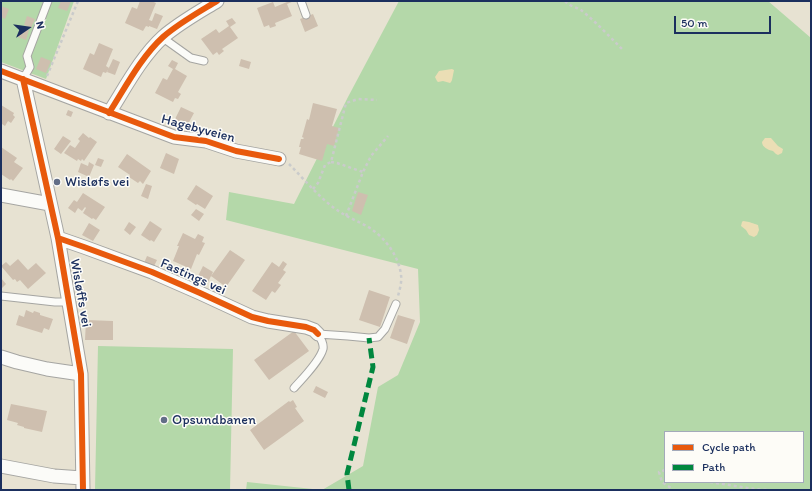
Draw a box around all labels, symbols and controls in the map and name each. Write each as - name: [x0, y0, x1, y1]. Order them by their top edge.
- north arrow: [8, 8, 48, 48]
- scale bar: [676, 8, 773, 34]
- text: 50 m: [681, 16, 707, 30]
- text: N: [33, 20, 47, 30]
- street label: Hagebyveien: [159, 111, 237, 147]
- place label: Wisløfs vei: [65, 174, 129, 190]
- marker: Wisløfs vei: [52, 177, 62, 187]
- street label: Fastings vei: [157, 255, 229, 299]
- street label: Wisløffs vei: [66, 257, 94, 329]
- place label: Opsundbanen: [172, 412, 256, 428]
- marker: Opsundbanen: [159, 415, 169, 425]
- legend: [664, 431, 804, 483]
- text: Cycle path: [702, 440, 756, 454]
- text: Path: [702, 460, 725, 474]

